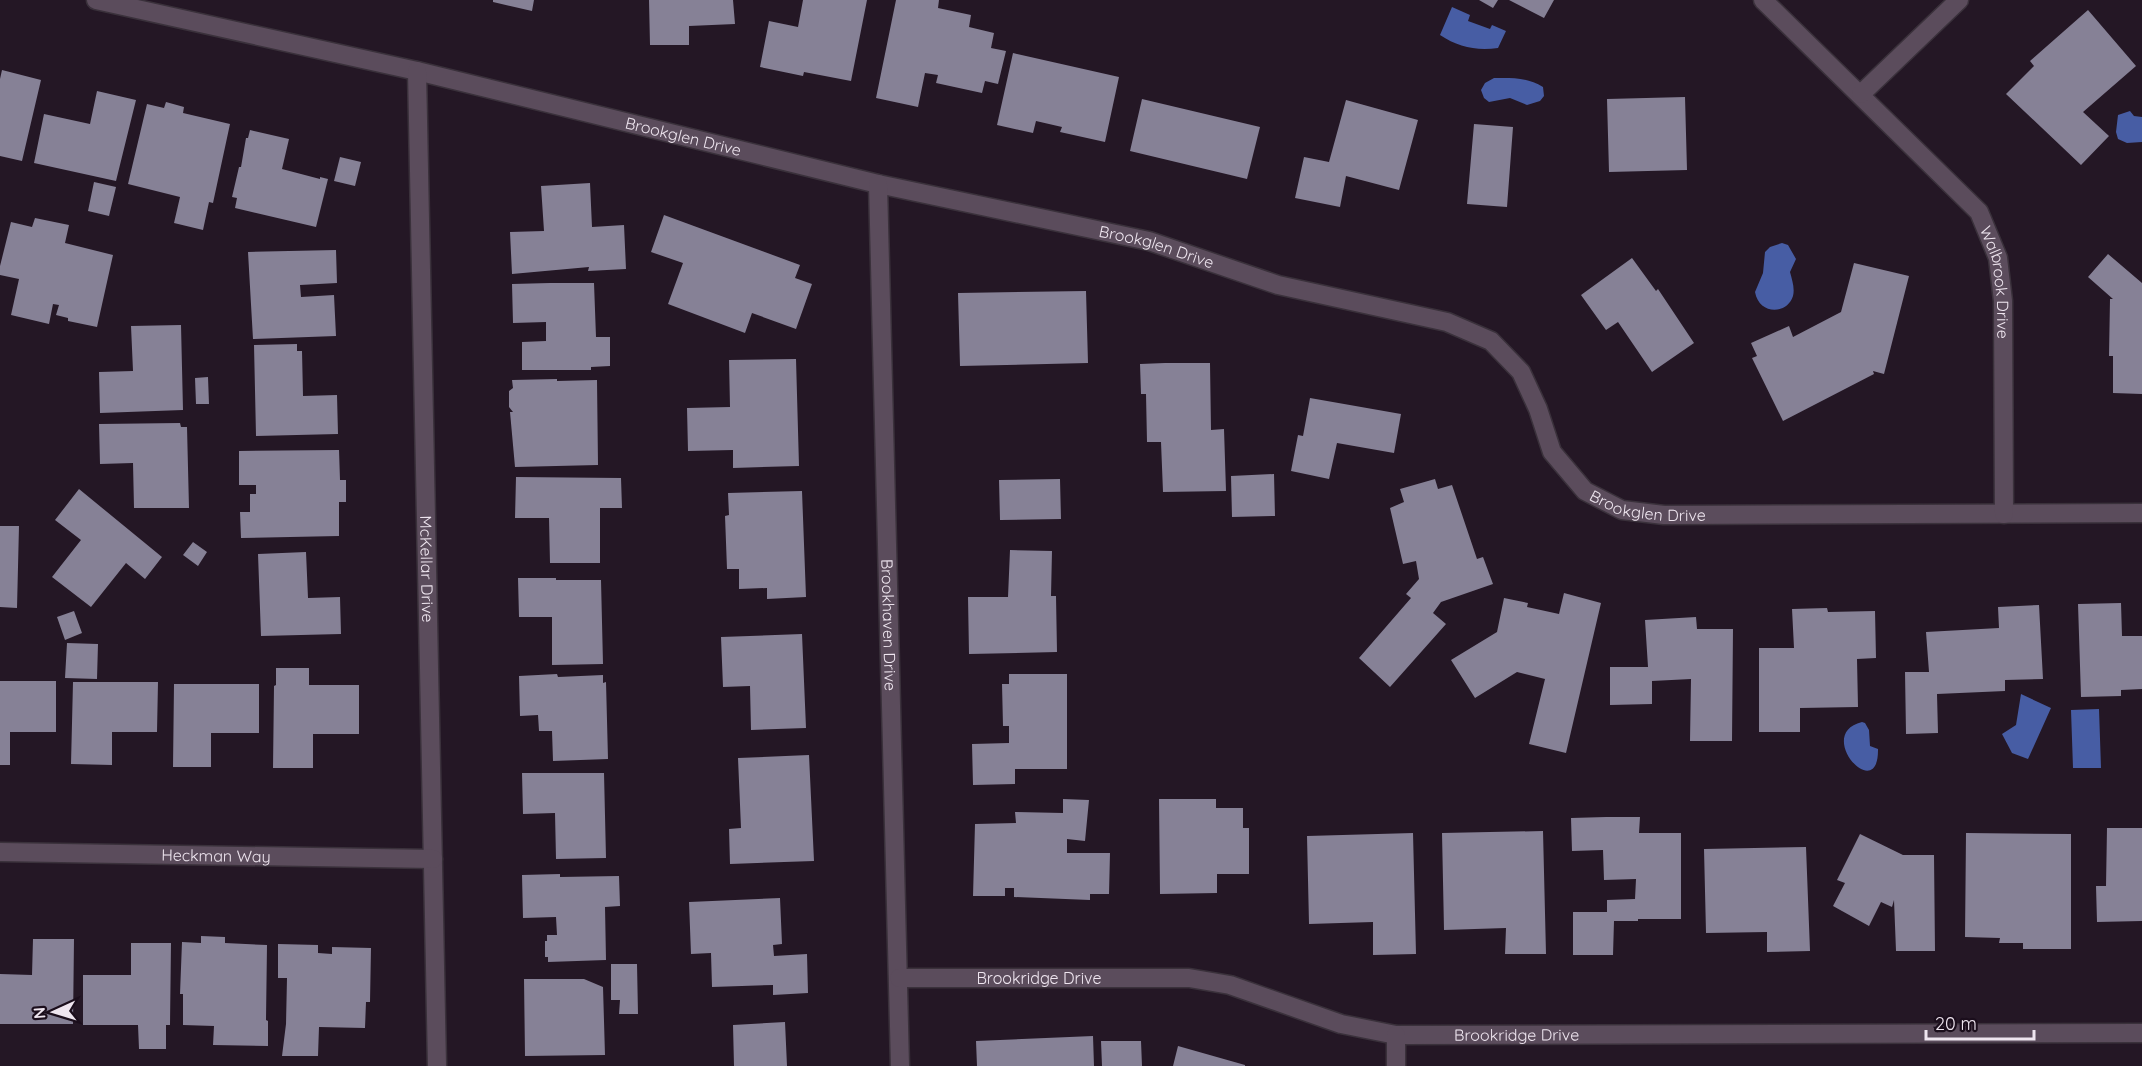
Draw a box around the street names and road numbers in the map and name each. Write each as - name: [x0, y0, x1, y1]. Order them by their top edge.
- street label: Brookglen Drive: [623, 112, 743, 160]
- street label: Brookglen Drive: [1097, 221, 1217, 272]
- street label: Walbrook Drive: [1976, 223, 2013, 339]
- street label: Brookglen Drive: [1587, 485, 1706, 525]
- street label: McKellar Drive: [416, 515, 438, 623]
- street label: Brookhaven Drive: [877, 558, 901, 691]
- street label: Heckman Way: [161, 845, 271, 866]
- street label: Brookridge Drive: [976, 968, 1102, 988]
- street label: Brookridge Drive: [1454, 1025, 1579, 1045]

